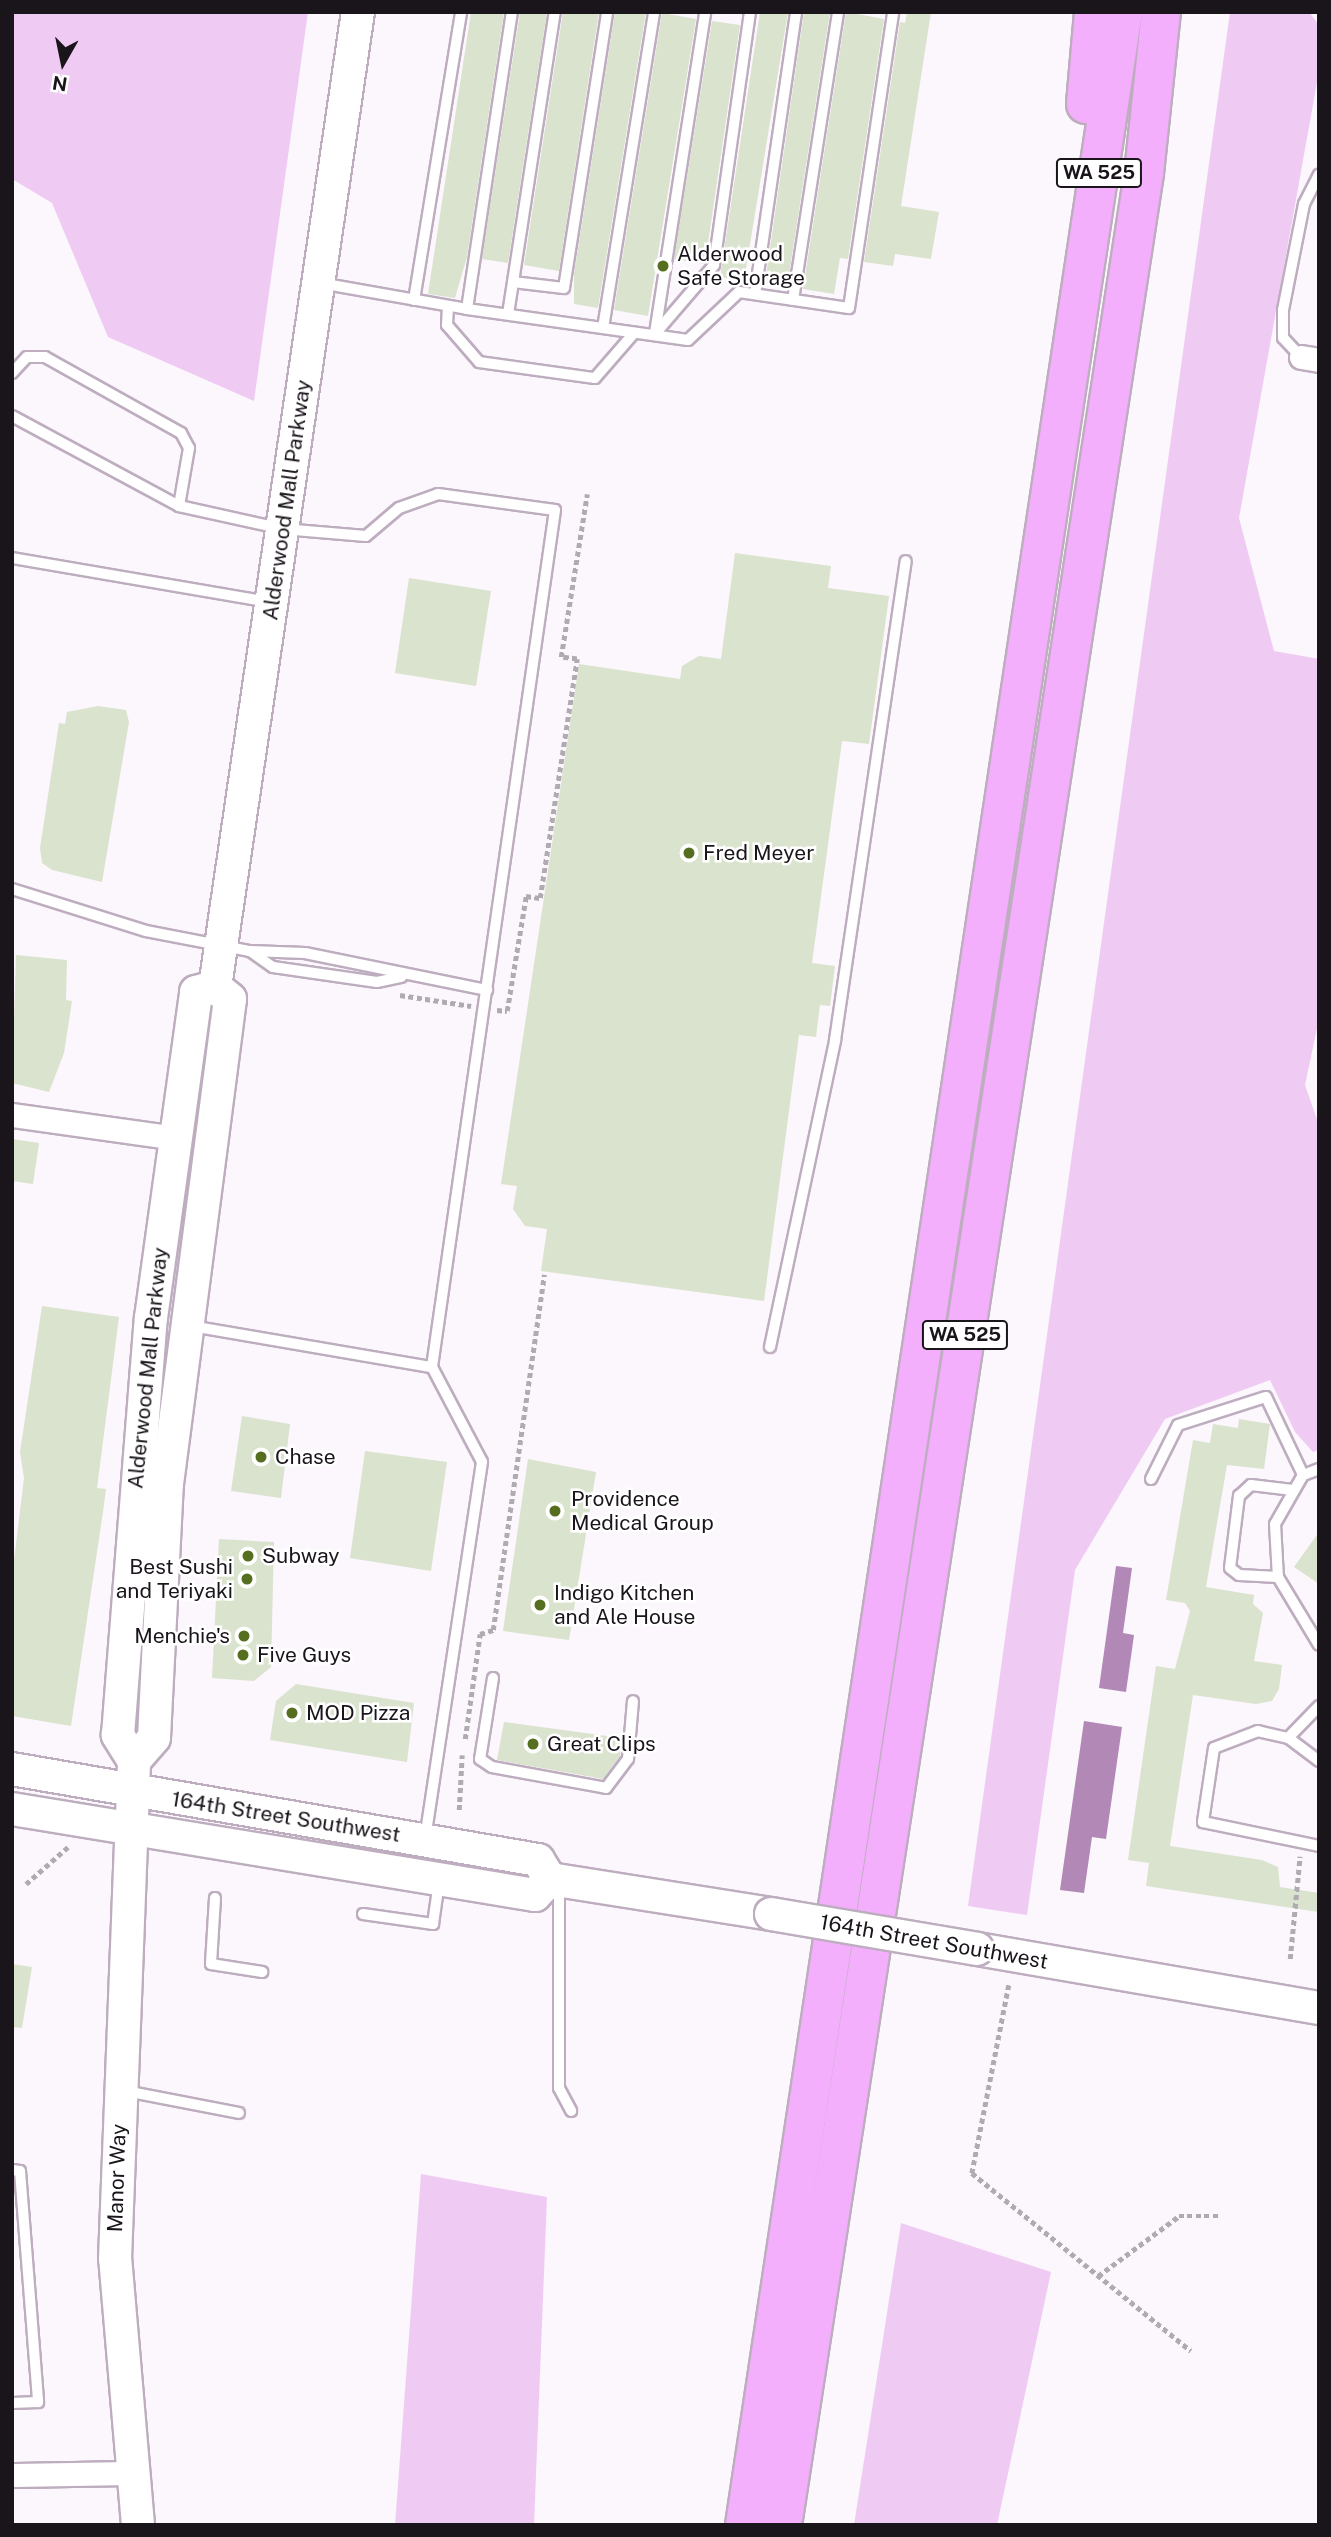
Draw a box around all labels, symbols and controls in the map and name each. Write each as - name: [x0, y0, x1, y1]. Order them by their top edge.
- north arrow: [28, 28, 98, 98]
- text: N: [51, 72, 69, 96]
- road number: WA 525: [1055, 158, 1143, 188]
- place label: Alderwood Safe Storage: [677, 241, 805, 291]
- marker: Alderwood Safe Storage: [655, 258, 671, 274]
- street label: Alderwood Mall Parkway: [258, 378, 316, 622]
- place label: Fred Meyer: [703, 840, 814, 866]
- marker: Fred Meyer: [681, 845, 697, 861]
- street label: Alderwood Mall Parkway: [123, 1246, 173, 1490]
- road number: WA 525: [921, 1320, 1009, 1350]
- place label: Chase: [275, 1444, 336, 1470]
- marker: Chase: [253, 1449, 269, 1465]
- place label: Providence Medical Group: [571, 1486, 714, 1536]
- marker: Providence Medical Group: [545, 1501, 565, 1521]
- place label: Subway: [262, 1543, 339, 1569]
- marker: Subway: [240, 1548, 256, 1564]
- place label: Best Sushi and Teriyaki: [116, 1554, 233, 1604]
- marker: Best Sushi and Teriyaki: [239, 1571, 255, 1587]
- place label: Indigo Kitchen and Ale House: [554, 1580, 696, 1630]
- marker: Indigo Kitchen and Ale House: [532, 1597, 548, 1613]
- place label: Menchie's: [134, 1623, 230, 1649]
- marker: Menchie's: [236, 1628, 252, 1644]
- place label: Five Guys: [257, 1642, 351, 1668]
- marker: Five Guys: [235, 1647, 251, 1663]
- place label: MOD Pizza: [306, 1700, 410, 1726]
- marker: MOD Pizza: [284, 1705, 300, 1721]
- place label: Great Clips: [547, 1731, 656, 1757]
- marker: Great Clips: [525, 1736, 541, 1752]
- street label: 164th Street Southwest: [170, 1786, 402, 1848]
- street label: 164th Street Southwest: [818, 1910, 1050, 1974]
- street label: Manor Way: [103, 2123, 131, 2233]

